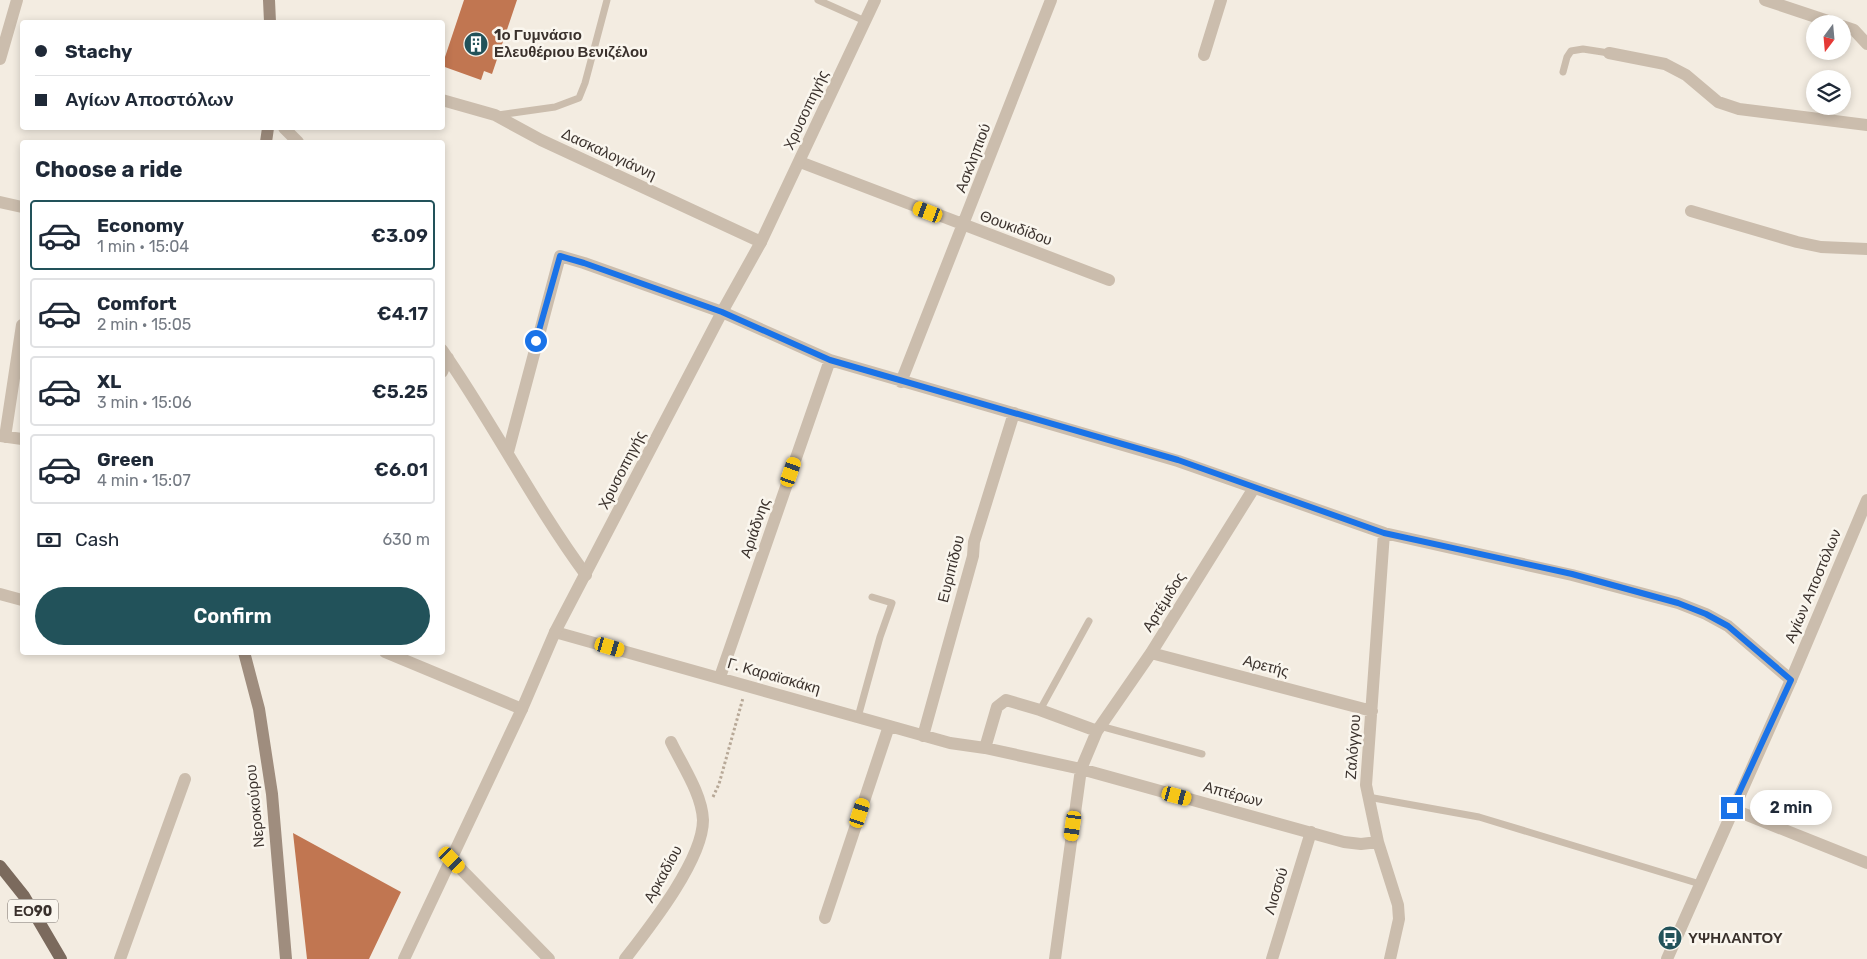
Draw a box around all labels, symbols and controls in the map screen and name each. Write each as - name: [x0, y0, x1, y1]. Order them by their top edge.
- north arrow: [1806, 15, 1851, 60]
- map controls: [1806, 15, 1851, 115]
- place label: 1ο Γυμνάσιο Ελευθέριου Βενιζέλου: [494, 26, 648, 61]
- building icon: 1ο Γυμνάσιο Ελευθέριου Βενιζέλου: [463, 31, 489, 57]
- text: Stachy: [65, 40, 132, 63]
- street label: Χρυσοπηγής: [780, 67, 832, 153]
- button: layers: [1806, 70, 1851, 115]
- text: Αγίων Αποστόλων: [65, 88, 234, 111]
- street label: Ασκληπιού: [952, 121, 994, 195]
- street label: Δασκαλογιάννη: [559, 124, 659, 184]
- text: Choose a ride: [35, 156, 182, 183]
- car: [911, 200, 944, 224]
- street label: Θουκιδίδου: [977, 207, 1055, 249]
- icon: car: [37, 213, 82, 258]
- text: Economy: [97, 214, 184, 237]
- text: €3.09: [371, 224, 428, 247]
- text: 1 min · 15:04: [97, 237, 189, 256]
- icon: car: [37, 291, 82, 336]
- text: Comfort: [97, 292, 177, 315]
- text: €4.17: [377, 302, 428, 325]
- text: 2 min · 15:05: [97, 315, 191, 334]
- route start: [525, 330, 547, 352]
- icon: car: [37, 369, 82, 414]
- text: XL: [97, 370, 121, 393]
- text: €5.25: [372, 380, 428, 403]
- text: 3 min · 15:06: [97, 393, 192, 412]
- street label: Χρυσοπηγής: [594, 428, 650, 512]
- icon: car: [37, 447, 82, 492]
- text: Green: [97, 448, 154, 471]
- car: [779, 455, 802, 489]
- text: €6.01: [374, 458, 428, 481]
- text: 4 min · 15:07: [97, 471, 191, 490]
- street label: Αριάδνης: [736, 496, 774, 560]
- icon: cash: [35, 526, 63, 554]
- street label: Αγίων Αποστόλων: [1781, 526, 1845, 646]
- text: Cash: [75, 528, 119, 551]
- text: 630 m: [382, 530, 430, 549]
- street label: Ευριπίδου: [934, 534, 968, 604]
- street label: Αρτέμιδος: [1139, 569, 1189, 635]
- button: Confirm: [35, 587, 430, 645]
- car: [593, 636, 626, 658]
- street label: Αρετής: [1241, 651, 1291, 681]
- street label: Γ. Καραϊσκάκη: [725, 654, 823, 698]
- street label: Ζαλόγγου: [1342, 714, 1364, 780]
- street label: Νεροκούρου: [242, 764, 268, 848]
- street label: Απτέρων: [1201, 777, 1265, 811]
- car: [1160, 785, 1193, 807]
- callout: 2 min: [1750, 790, 1832, 826]
- car: [848, 796, 871, 830]
- route end: [1721, 797, 1743, 819]
- text: 2 min: [1770, 798, 1812, 817]
- car: [1063, 810, 1082, 842]
- street label: Αρκαδίου: [640, 842, 686, 906]
- car: [436, 844, 467, 876]
- street label: Λισσού: [1260, 865, 1292, 917]
- road number: ΕΟ90: [8, 899, 58, 922]
- bus stop icon: ΥΨΗΛΑΝΤΟΥ: [1657, 925, 1683, 951]
- place label: ΥΨΗΛΑΝΤΟΥ: [1688, 929, 1783, 947]

